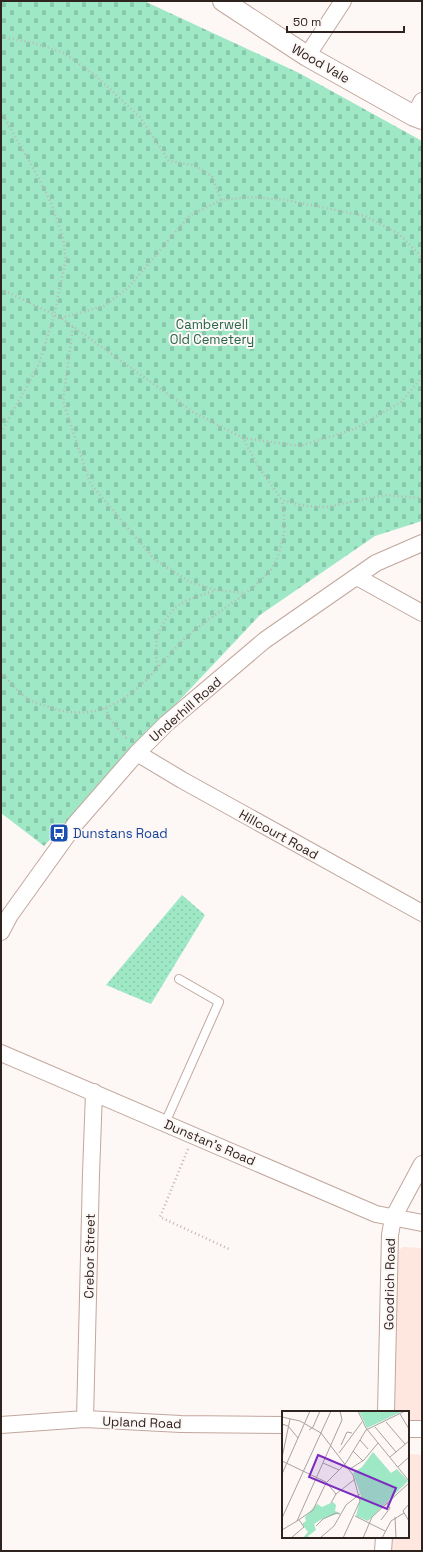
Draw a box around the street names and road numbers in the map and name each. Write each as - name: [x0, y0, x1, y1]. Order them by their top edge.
- street label: Wood Vale: [288, 40, 353, 87]
- street label: Underhill Road: [146, 673, 225, 745]
- street label: Hillcourt Road: [236, 806, 321, 863]
- street label: Dunstan's Road: [162, 1116, 258, 1169]
- street label: Crebor Street: [80, 1213, 99, 1299]
- street label: Goodrich Road: [380, 1238, 399, 1330]
- street label: Upland Road: [102, 1413, 182, 1432]

